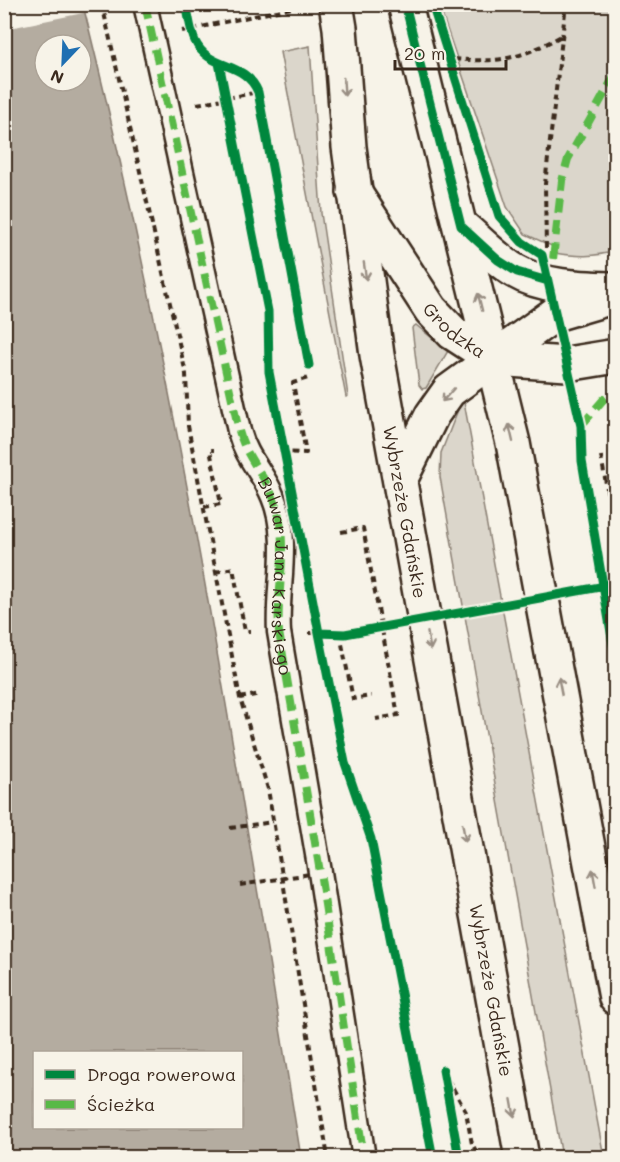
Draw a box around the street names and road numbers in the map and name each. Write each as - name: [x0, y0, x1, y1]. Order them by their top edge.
- street label: Grodzka: [418, 297, 490, 363]
- street label: Wybrzeże Gdańskie: [378, 424, 433, 600]
- street label: Bulwar Jana Karskiego: [253, 472, 298, 677]
- street label: Wybrzeże Gdańskie: [464, 902, 519, 1078]

